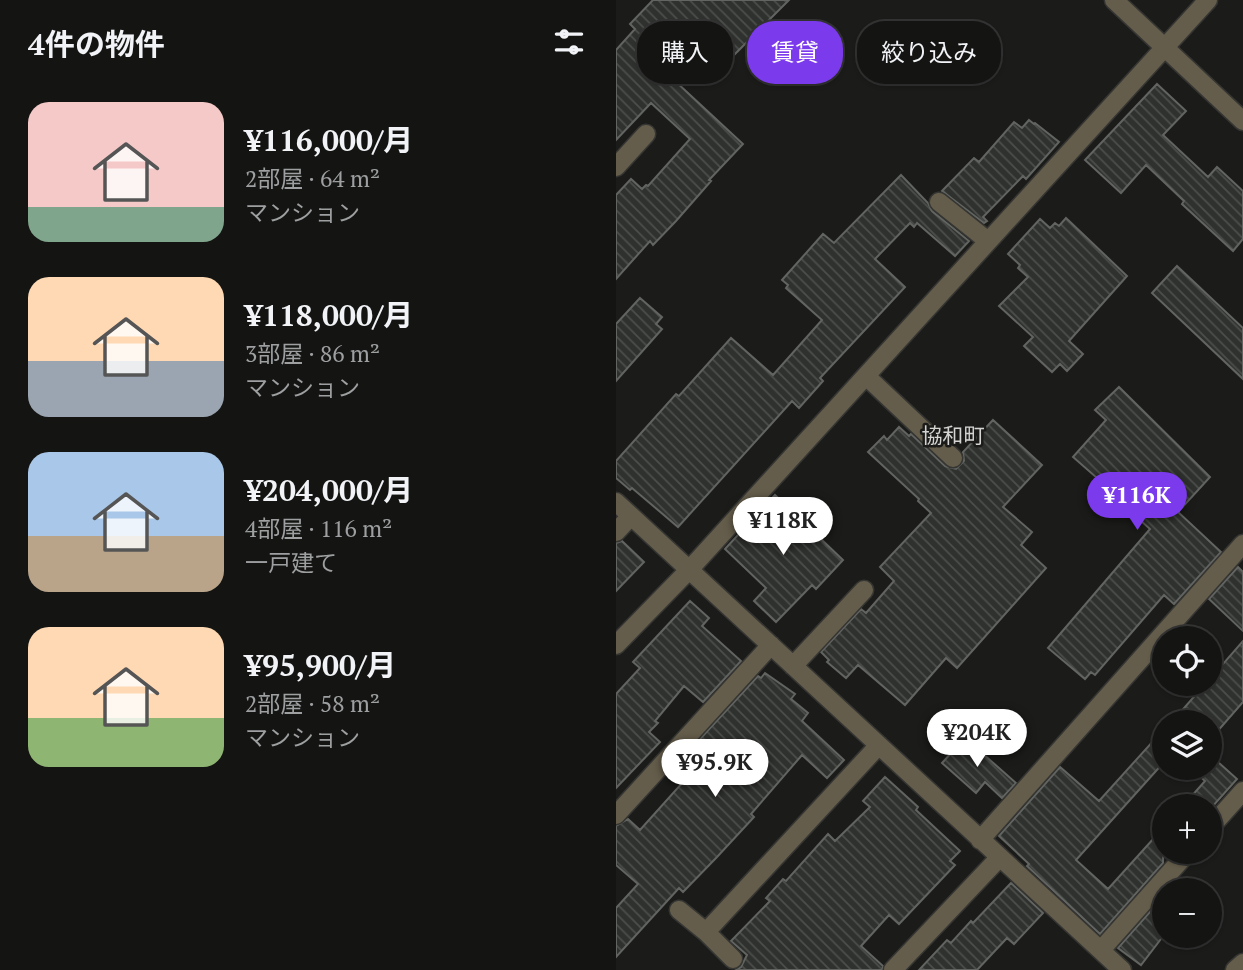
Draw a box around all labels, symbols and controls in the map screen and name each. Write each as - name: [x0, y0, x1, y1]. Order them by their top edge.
- chip: 購入: [637, 21, 733, 84]
- chip: 賃貸: [747, 21, 843, 84]
- chip: 絞り込み: [857, 21, 1001, 84]
- icon: filters: [550, 23, 588, 61]
- text: 4件の物件: [28, 24, 165, 64]
- text: ¥116,000/月: [245, 120, 413, 160]
- icon: home: [84, 130, 168, 214]
- text: 2部屋 · 64 m²: [245, 163, 380, 194]
- text: マンション: [245, 197, 360, 228]
- text: ¥118,000/月: [245, 295, 413, 335]
- icon: home: [84, 305, 168, 389]
- text: 3部屋 · 86 m²: [245, 338, 380, 369]
- text: マンション: [245, 372, 360, 403]
- district label: 協和町: [922, 421, 985, 449]
- text: ¥204,000/月: [245, 470, 413, 510]
- pin: ¥116K: [1088, 472, 1186, 532]
- text: ¥116K: [1103, 479, 1171, 510]
- icon: home: [84, 480, 168, 564]
- pin: ¥118K: [734, 498, 832, 557]
- text: ¥118K: [749, 504, 817, 535]
- text: 4部屋 · 116 m²: [245, 513, 392, 544]
- text: 一戸建て: [245, 547, 337, 578]
- map controls: [1152, 626, 1222, 948]
- button: locate: [1152, 626, 1222, 696]
- text: ¥95,900/月: [245, 645, 396, 685]
- icon: home: [84, 655, 168, 739]
- text: 2部屋 · 58 m²: [245, 688, 380, 719]
- pin: ¥204K: [928, 710, 1026, 769]
- button: layers: [1152, 710, 1222, 780]
- text: ¥204K: [943, 716, 1011, 747]
- text: マンション: [245, 722, 360, 753]
- pin: ¥95.9K: [658, 740, 772, 799]
- text: ¥95.9K: [677, 746, 753, 777]
- button: +: [1152, 794, 1222, 864]
- button: −: [1152, 878, 1222, 948]

